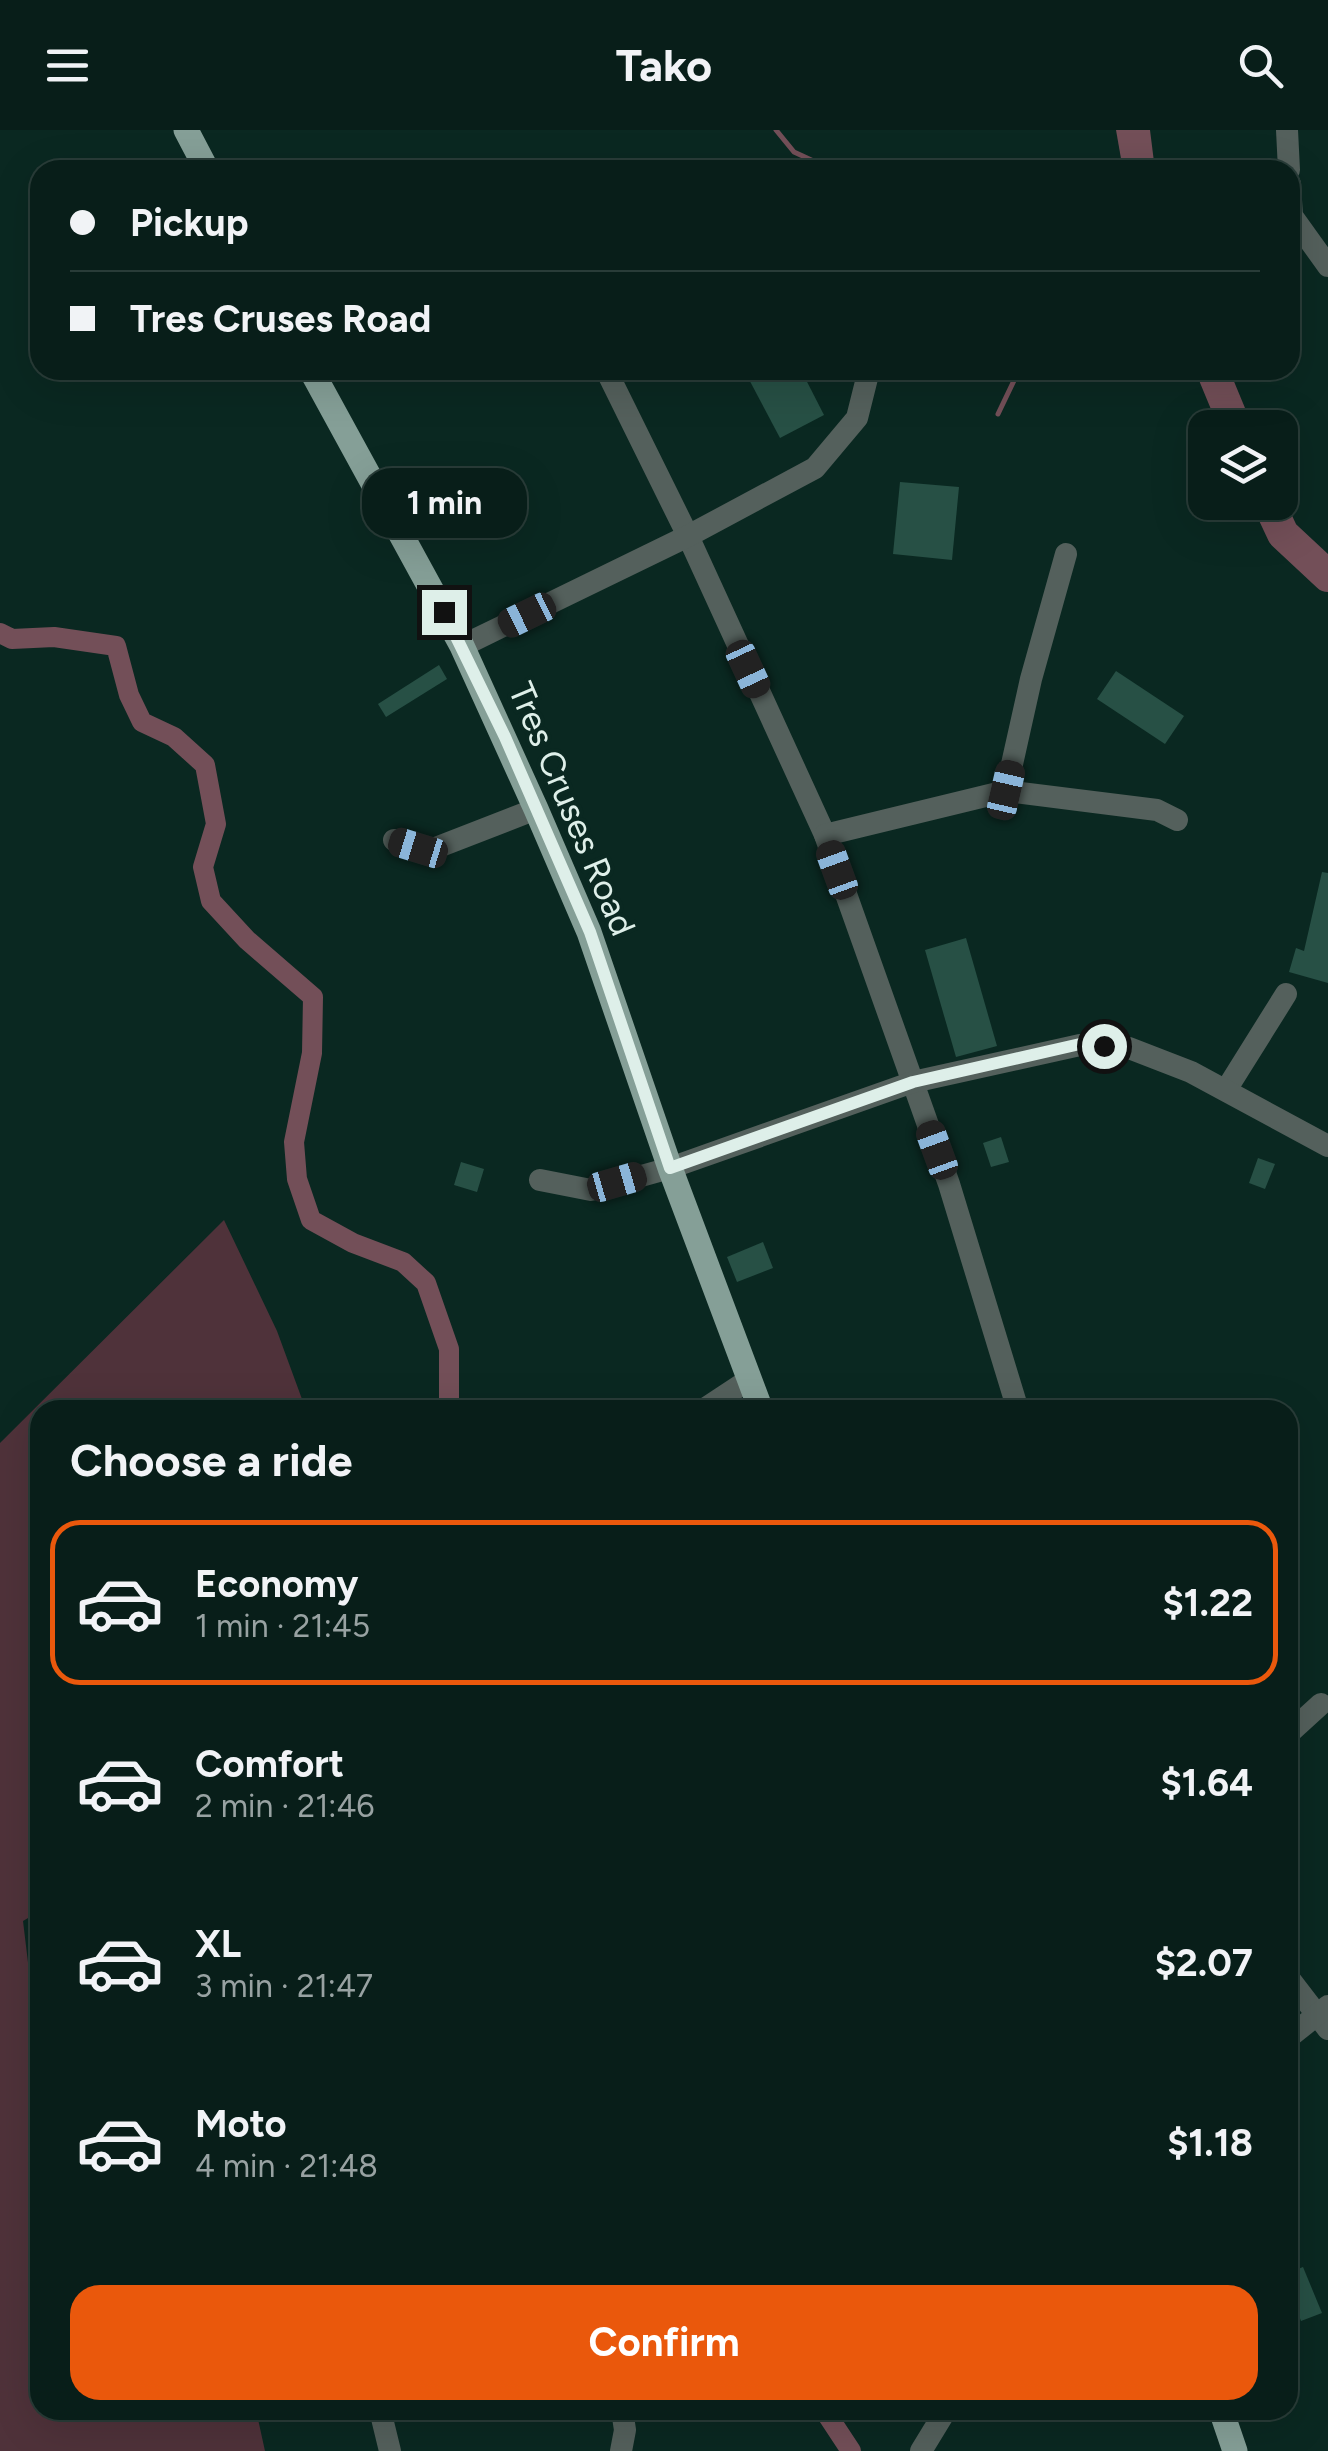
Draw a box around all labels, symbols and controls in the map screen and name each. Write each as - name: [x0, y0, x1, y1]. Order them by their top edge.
- icon: menu: [40, 38, 95, 93]
- text: Tako: [616, 38, 712, 92]
- icon: search: [1233, 38, 1288, 93]
- text: Pickup: [130, 200, 248, 246]
- text: Tres Cruses Road: [130, 296, 431, 342]
- map controls: [1188, 410, 1298, 520]
- button: layers: [1188, 410, 1298, 520]
- callout: 1 min: [362, 467, 526, 537]
- text: 1 min: [407, 484, 482, 522]
- car: [493, 588, 561, 642]
- route end: [422, 590, 467, 635]
- car: [722, 635, 774, 703]
- street label: Tres Cruses Road: [500, 676, 644, 942]
- car: [985, 757, 1027, 823]
- car: [385, 825, 451, 871]
- car: [813, 837, 861, 903]
- route start: [1082, 1024, 1127, 1069]
- car: [913, 1117, 961, 1183]
- car: [584, 1159, 650, 1205]
- text: Choose a ride: [70, 1433, 352, 1487]
- icon: car: [75, 1558, 165, 1648]
- text: Economy: [195, 1561, 358, 1607]
- text: $1.22: [1162, 1580, 1253, 1626]
- text: 1 min · 21:45: [195, 1607, 370, 1645]
- icon: car: [75, 1738, 165, 1828]
- text: Comfort: [195, 1741, 344, 1787]
- text: $1.64: [1160, 1760, 1253, 1806]
- text: 2 min · 21:46: [195, 1787, 374, 1825]
- icon: car: [75, 1918, 165, 2008]
- text: XL: [195, 1921, 241, 1967]
- text: $2.07: [1155, 1940, 1253, 1986]
- text: 3 min · 21:47: [195, 1967, 373, 2005]
- icon: car: [75, 2098, 165, 2188]
- text: Moto: [195, 2101, 287, 2147]
- text: $1.18: [1167, 2120, 1253, 2166]
- text: 4 min · 21:48: [195, 2147, 378, 2185]
- button: Confirm: [70, 2285, 1258, 2400]

